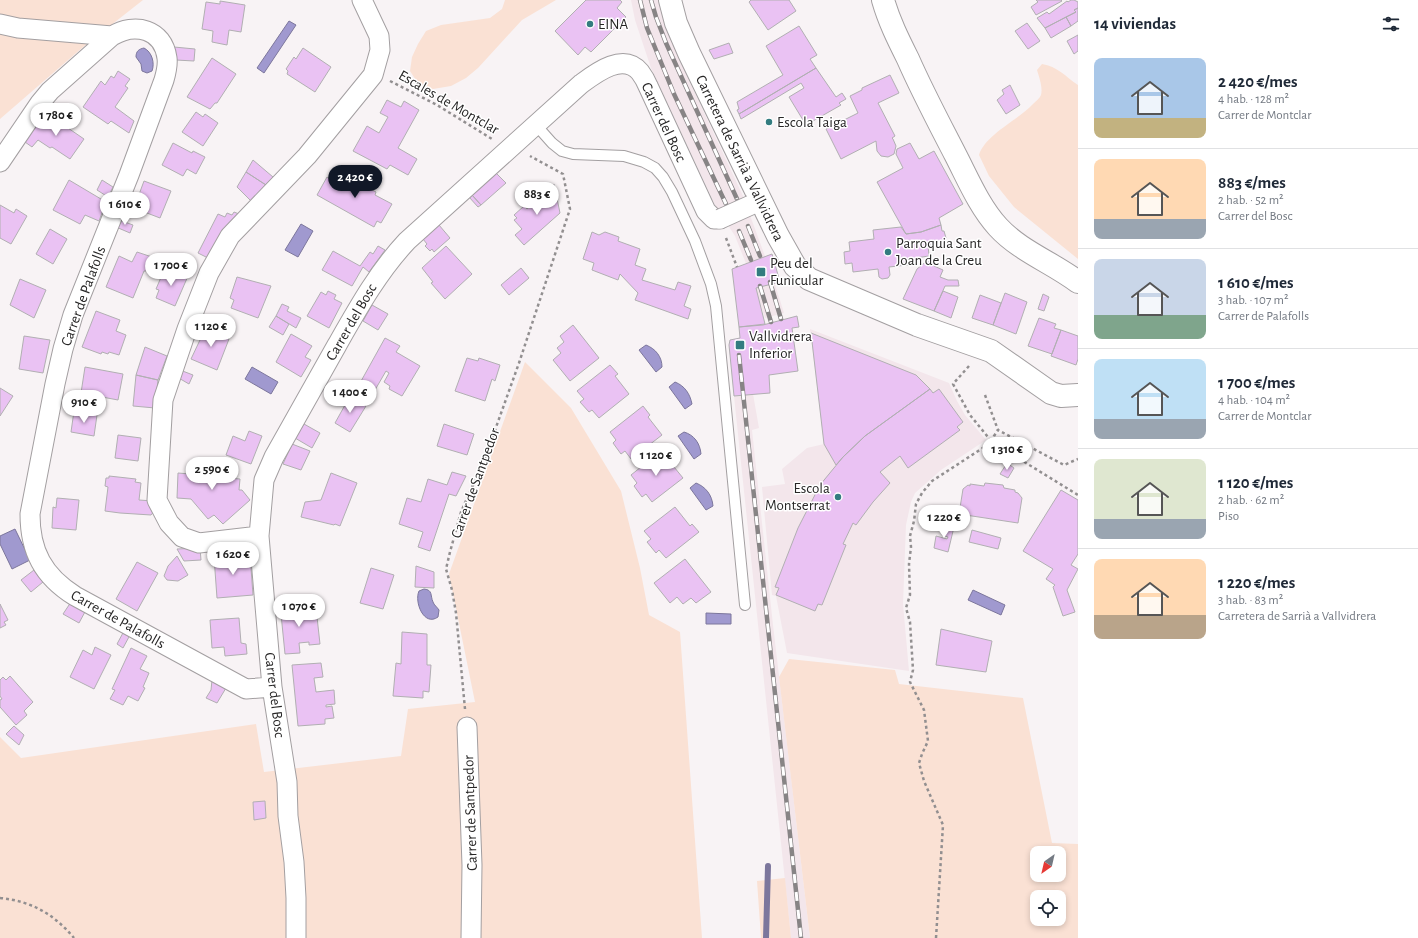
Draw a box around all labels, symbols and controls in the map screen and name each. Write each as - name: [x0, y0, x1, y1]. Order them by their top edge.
- icon: filters: [1380, 13, 1402, 35]
- text: 14 viviendas: [1094, 15, 1176, 32]
- place label: EINA: [598, 17, 628, 32]
- marker: EINA: [585, 19, 595, 29]
- street label: Escales de Montclar: [396, 68, 502, 137]
- street label: Carretera de Sarrià a Vallvidrera: [693, 73, 786, 244]
- text: 2 420 €/mes: [1218, 73, 1298, 90]
- icon: home: [1126, 74, 1174, 122]
- street label: Carrer del Bosc: [639, 80, 689, 165]
- text: 4 hab. · 128 m²: [1218, 93, 1289, 106]
- pin: 1 780 €: [19, 103, 93, 137]
- text: 1 780 €: [39, 109, 73, 122]
- text: Carrer de Montclar: [1218, 109, 1311, 122]
- place label: Escola Taiga: [777, 115, 847, 130]
- marker: Escola Taiga: [764, 117, 774, 127]
- pin: 2 420 €: [318, 165, 392, 199]
- text: 2 420 €: [337, 171, 373, 184]
- text: 883 €/mes: [1218, 174, 1286, 191]
- icon: home: [1126, 175, 1174, 223]
- pin: 883 €: [509, 182, 565, 216]
- text: 883 €: [524, 188, 550, 201]
- pin: 1 610 €: [88, 192, 162, 226]
- text: 2 hab. · 52 m²: [1218, 194, 1284, 207]
- text: 1 610 €: [109, 198, 141, 211]
- text: Carrer del Bosc: [1218, 210, 1293, 223]
- place label: Parroquia Sant Joan de la Creu: [896, 236, 982, 268]
- street label: Carrer de Palafolls: [58, 244, 108, 348]
- marker: Parroquia Sant Joan de la Creu: [883, 247, 893, 257]
- pin: 1 700 €: [134, 253, 208, 287]
- place label: Peu del Funicular: [770, 256, 824, 288]
- text: 1 700 €: [154, 259, 188, 272]
- marker: Peu del Funicular: [755, 266, 767, 278]
- text: 1 610 €/mes: [1218, 274, 1293, 291]
- icon: home: [1126, 275, 1174, 323]
- street label: Carrer del Bosc: [323, 281, 380, 363]
- text: 3 hab. · 107 m²: [1218, 294, 1288, 307]
- text: Carrer de Palafolls: [1218, 310, 1309, 323]
- pin: 1 120 €: [174, 314, 248, 348]
- text: 1 120 €: [195, 320, 227, 333]
- place label: Vallvidrera Inferior: [749, 329, 812, 361]
- marker: Vallvidrera Inferior: [734, 339, 746, 351]
- text: 1 700 €/mes: [1218, 374, 1295, 391]
- icon: home: [1126, 375, 1174, 423]
- pin: 1 400 €: [313, 380, 387, 414]
- text: 1 400 €: [333, 386, 367, 399]
- pin: 910 €: [56, 390, 112, 424]
- text: 4 hab. · 104 m²: [1218, 394, 1290, 407]
- text: 910 €: [71, 396, 97, 409]
- text: Carrer de Montclar: [1218, 410, 1311, 423]
- street label: Carrer de Santpedor: [449, 426, 502, 540]
- pin: 1 310 €: [970, 437, 1044, 471]
- pin: 1 120 €: [619, 443, 693, 477]
- text: 1 310 €: [991, 443, 1023, 456]
- text: 1 120 €: [640, 449, 672, 462]
- pin: 2 590 €: [175, 457, 249, 491]
- text: 2 590 €: [195, 463, 229, 476]
- text: 1 120 €/mes: [1218, 474, 1293, 491]
- icon: home: [1126, 475, 1174, 523]
- place label: Escola Montserrat: [765, 481, 830, 513]
- marker: Escola Montserrat: [833, 492, 843, 502]
- text: 2 hab. · 62 m²: [1218, 494, 1284, 507]
- pin: 1 220 €: [907, 505, 981, 539]
- text: Piso: [1218, 510, 1239, 523]
- text: 1 220 €: [927, 511, 961, 524]
- pin: 1 620 €: [196, 542, 270, 576]
- text: 1 620 €: [216, 548, 250, 561]
- text: 1 220 €/mes: [1218, 574, 1295, 591]
- icon: home: [1126, 575, 1174, 623]
- street label: Carrer de Palafolls: [68, 587, 167, 651]
- pin: 1 070 €: [262, 594, 336, 628]
- text: 3 hab. · 83 m²: [1218, 594, 1283, 607]
- text: 1 070 €: [282, 600, 316, 613]
- text: Carretera de Sarrià a Vallvidrera: [1218, 610, 1376, 623]
- street label: Carrer del Bosc: [262, 651, 287, 739]
- street label: Carrer de Santpedor: [461, 755, 480, 871]
- north arrow: [1030, 846, 1066, 882]
- map controls: [1030, 846, 1066, 926]
- button: locate: [1030, 890, 1066, 926]

